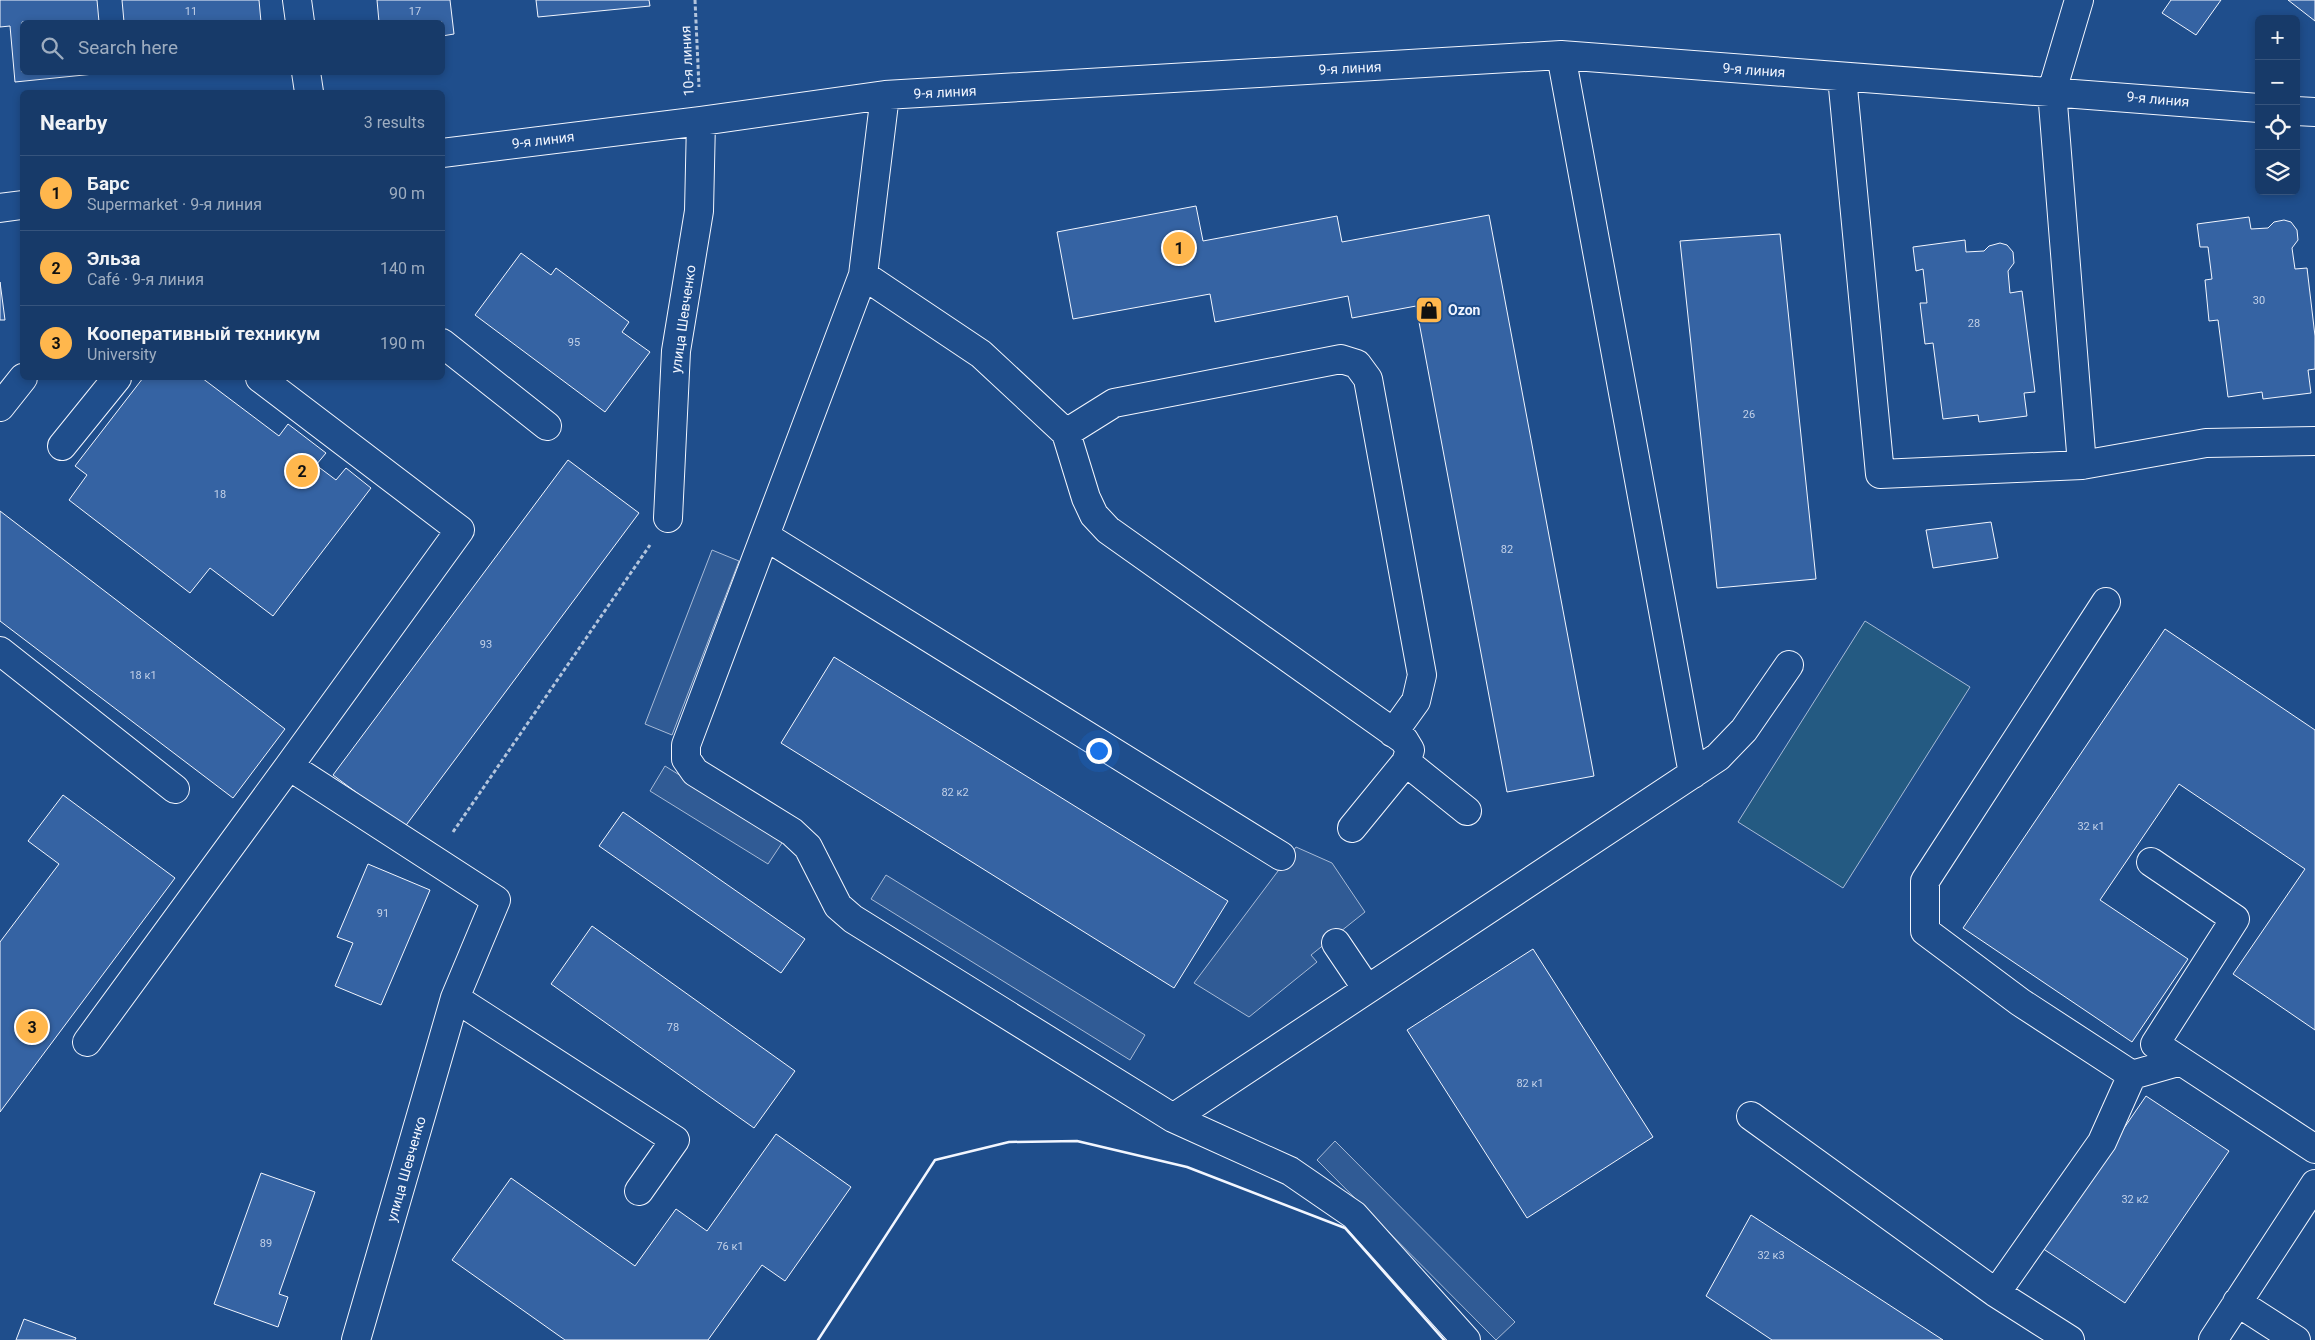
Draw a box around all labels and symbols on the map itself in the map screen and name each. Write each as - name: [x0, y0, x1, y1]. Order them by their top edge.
- house number: 11: [185, 5, 197, 18]
- house number: 17: [409, 5, 421, 18]
- street label: 10-я линия: [677, 25, 697, 97]
- street label: 9-я линия: [1318, 58, 1382, 78]
- street label: 9-я линия: [1722, 60, 1786, 80]
- street label: 9-я линия: [913, 82, 977, 102]
- street label: 9-я линия: [2126, 88, 2190, 110]
- street label: 9-я линия: [511, 128, 575, 152]
- pin: 1: [1163, 229, 1195, 267]
- street label: улица Шевченко: [667, 264, 699, 374]
- house number: 30: [2253, 294, 2265, 307]
- shop icon: Ozon: [1414, 295, 1444, 325]
- place label: Ozon: [1448, 302, 1481, 318]
- house number: 28: [1968, 317, 1980, 330]
- house number: 95: [568, 336, 580, 349]
- house number: 26: [1743, 408, 1755, 421]
- pin: 2: [286, 452, 318, 490]
- house number: 18: [214, 488, 226, 501]
- house number: 82: [1501, 543, 1513, 556]
- house number: 93: [480, 638, 492, 651]
- house number: 18 к1: [129, 669, 157, 682]
- your location: [1086, 738, 1112, 764]
- house number: 82 к2: [941, 786, 969, 799]
- house number: 32 к1: [2077, 820, 2105, 833]
- house number: 91: [377, 907, 389, 920]
- pin: 3: [16, 1008, 48, 1046]
- house number: 78: [667, 1021, 679, 1034]
- house number: 82 к1: [1516, 1077, 1544, 1090]
- street label: улица Шевченко: [383, 1114, 429, 1224]
- house number: 32 к2: [2121, 1193, 2149, 1206]
- house number: 89: [260, 1237, 272, 1250]
- house number: 76 к1: [716, 1240, 744, 1253]
- house number: 32 к3: [1757, 1249, 1785, 1262]

